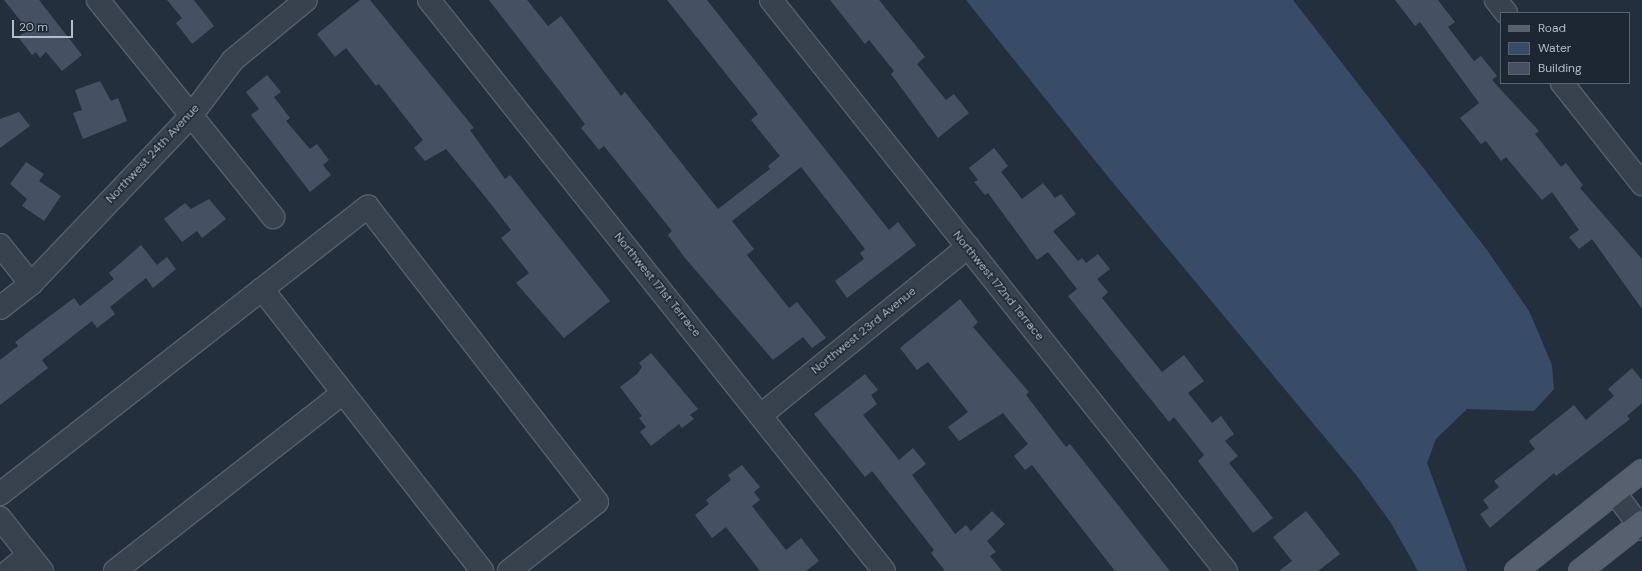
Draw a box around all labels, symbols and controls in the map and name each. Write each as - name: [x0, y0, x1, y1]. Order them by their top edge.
- scale bar: [14, 12, 75, 38]
- legend: [1500, 12, 1630, 84]
- text: 20 m: [19, 19, 48, 35]
- text: Road: [1538, 20, 1566, 36]
- text: Water: [1538, 40, 1571, 56]
- text: Building: [1538, 60, 1582, 76]
- street label: Northwest 24th Avenue: [103, 101, 203, 207]
- street label: Northwest 172nd Terrace: [949, 228, 1047, 344]
- street label: Northwest 171st Terrace: [610, 230, 704, 340]
- street label: Northwest 23rd Avenue: [809, 284, 919, 378]

